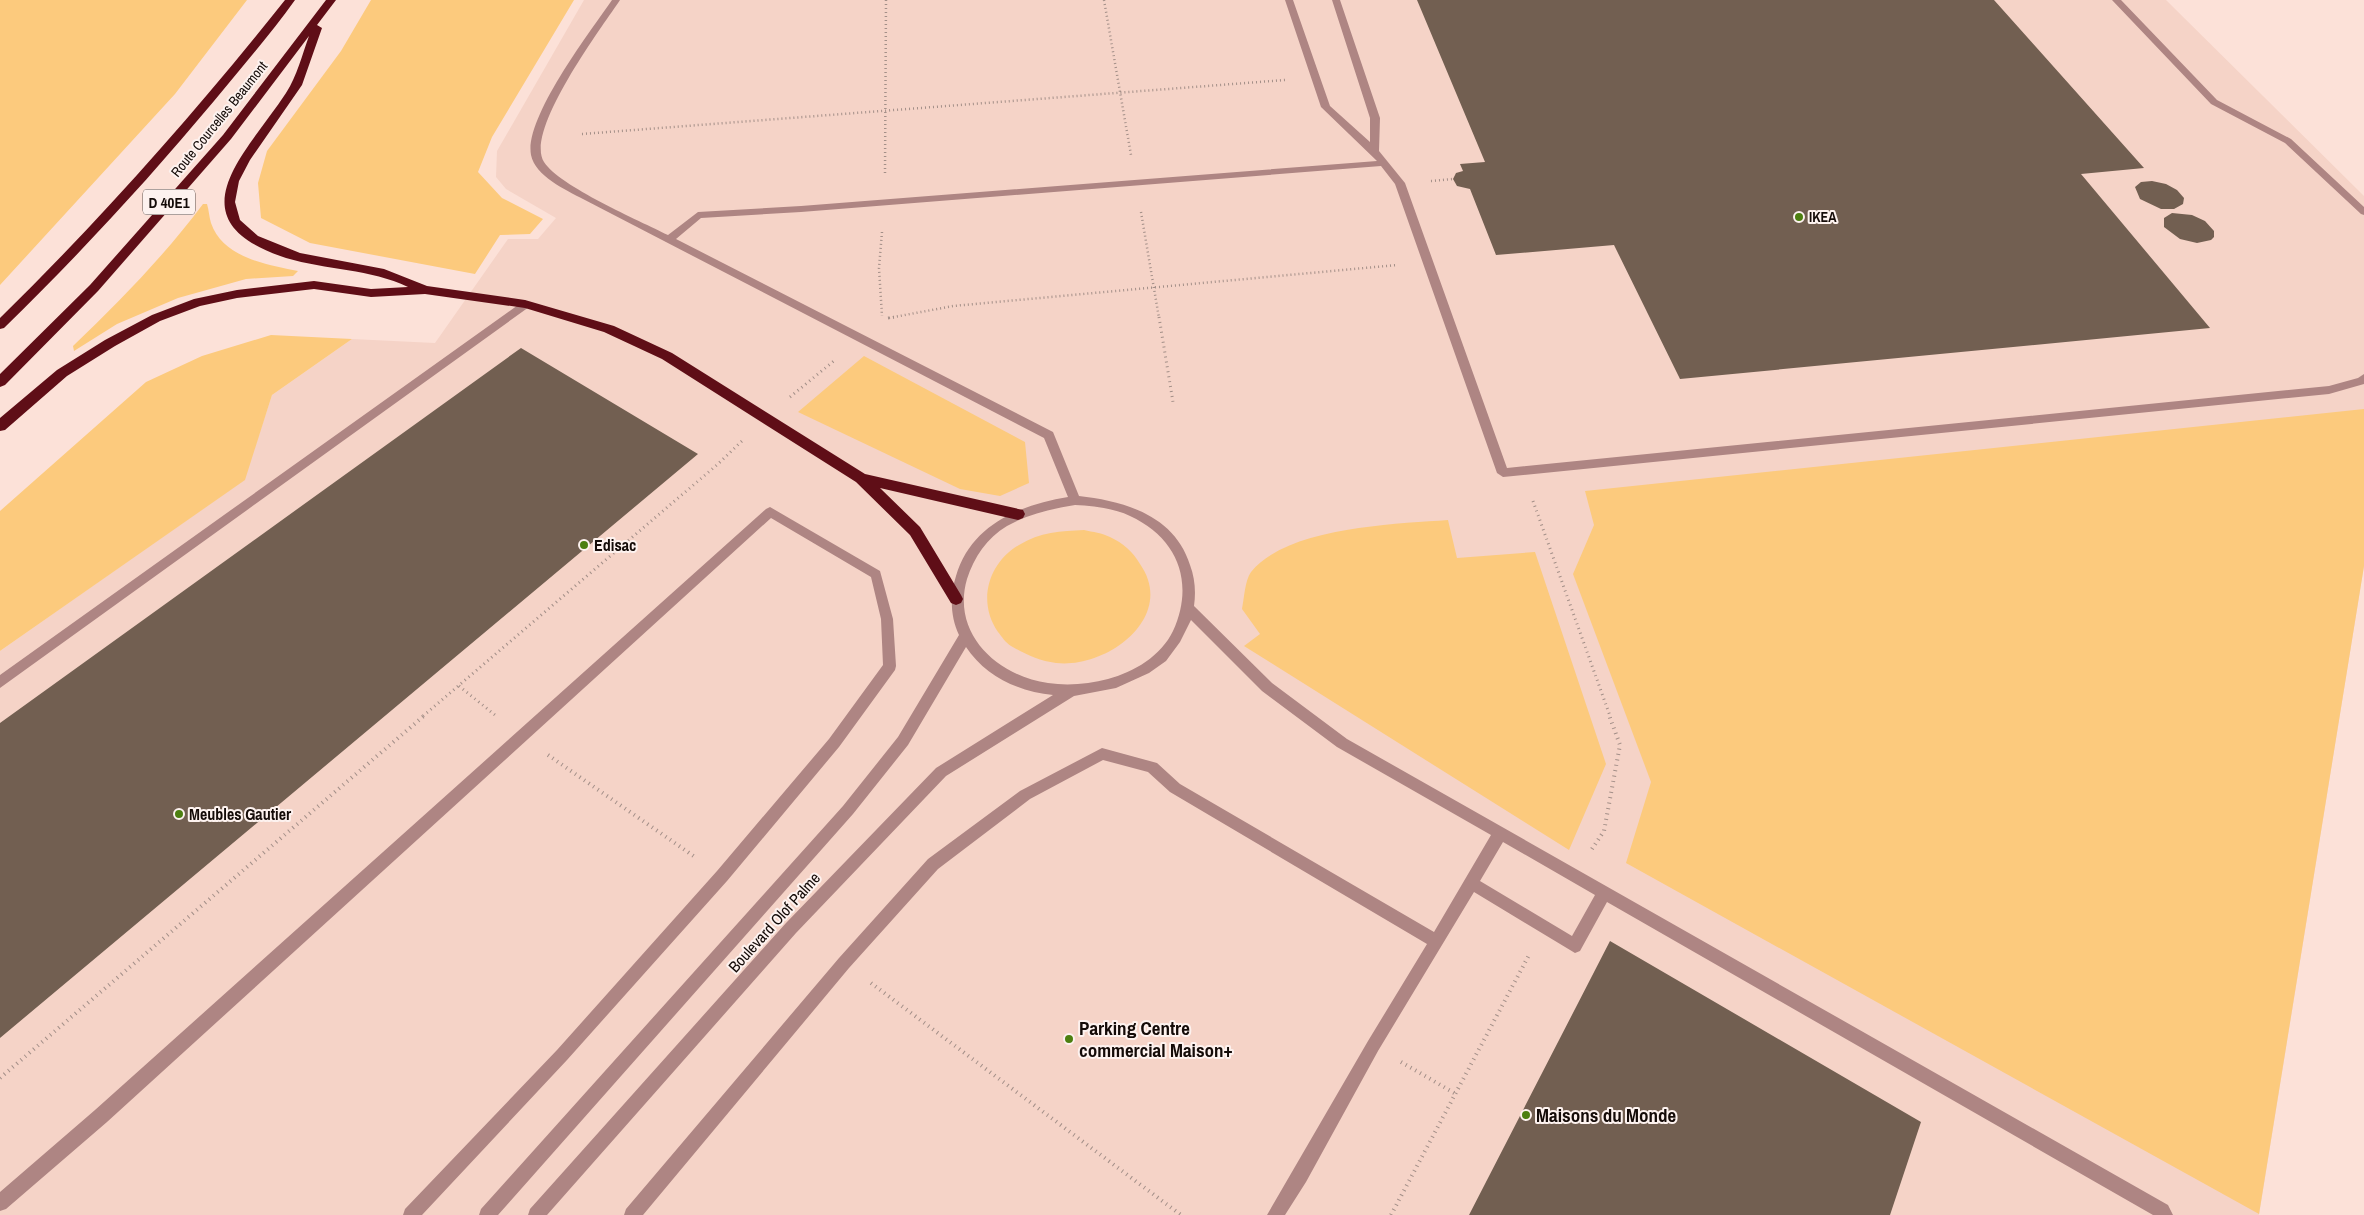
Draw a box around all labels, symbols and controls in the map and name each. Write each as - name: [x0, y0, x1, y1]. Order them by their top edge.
- street label: Route Courcelles Beaumont: [167, 58, 271, 180]
- road number: D 40E1: [143, 190, 195, 214]
- place label: IKEA: [1809, 208, 1837, 226]
- marker: IKEA: [1793, 211, 1805, 223]
- place label: Edisac: [594, 534, 636, 556]
- marker: Edisac: [578, 539, 590, 551]
- place label: Meubles Gautier: [189, 803, 292, 825]
- marker: Meubles Gautier: [173, 808, 185, 820]
- street label: Boulevard Olof Palme: [723, 867, 825, 977]
- place label: Parking Centre commercial Maison+: [1079, 1015, 1233, 1063]
- marker: Parking Centre commercial Maison+: [1063, 1033, 1075, 1045]
- place label: Maisons du Monde: [1536, 1102, 1677, 1128]
- marker: Maisons du Monde: [1520, 1109, 1532, 1121]

